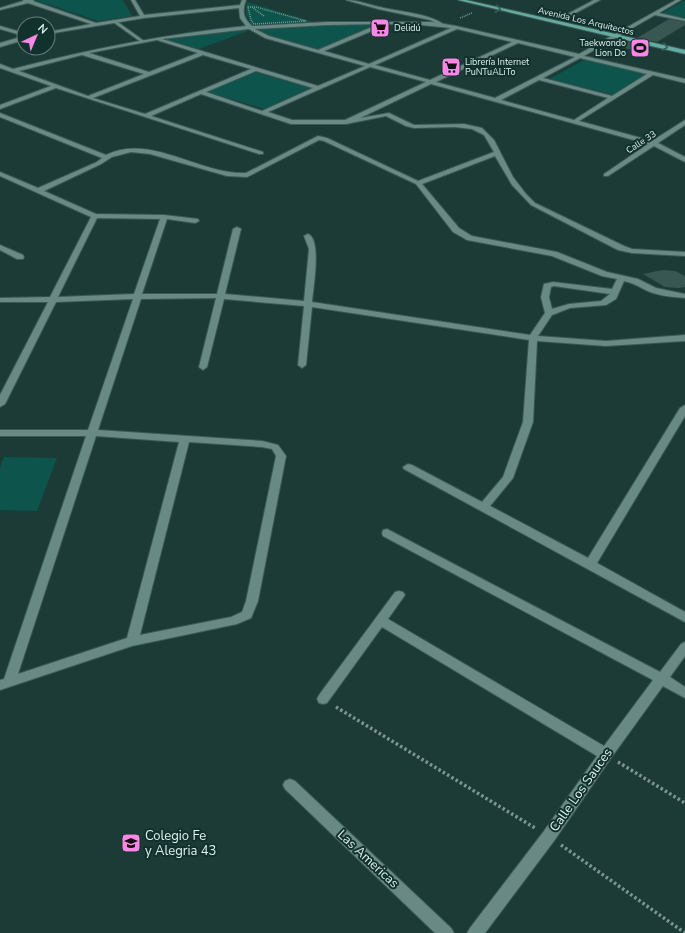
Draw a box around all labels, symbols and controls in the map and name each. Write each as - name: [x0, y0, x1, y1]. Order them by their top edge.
- one-way arrow: [495, 4, 501, 12]
- street label: Avenida Los Arquitectos: [537, 4, 635, 38]
- north arrow: [16, 16, 56, 56]
- supermarket icon: Delidú: [369, 17, 391, 39]
- text: N: [34, 21, 51, 37]
- place label: Delidú: [394, 22, 421, 34]
- place label: Taekwondo Lion Do: [579, 37, 626, 59]
- sports icon: Taekwondo Lion Do: [629, 37, 651, 59]
- one-way arrow: [662, 43, 669, 51]
- supermarket icon: Librería Internet PuNTuALiTo: [440, 56, 462, 78]
- place label: Librería Internet PuNTuALiTo: [465, 56, 530, 78]
- street label: Calle 33: [624, 128, 658, 156]
- street label: Calle Los Sauces: [545, 745, 617, 835]
- street label: Las Americas: [333, 826, 403, 892]
- place label: Colegio Fe y Alegria 43: [145, 827, 216, 860]
- school or university icon: Colegio Fe y Alegria 43: [120, 832, 142, 854]

